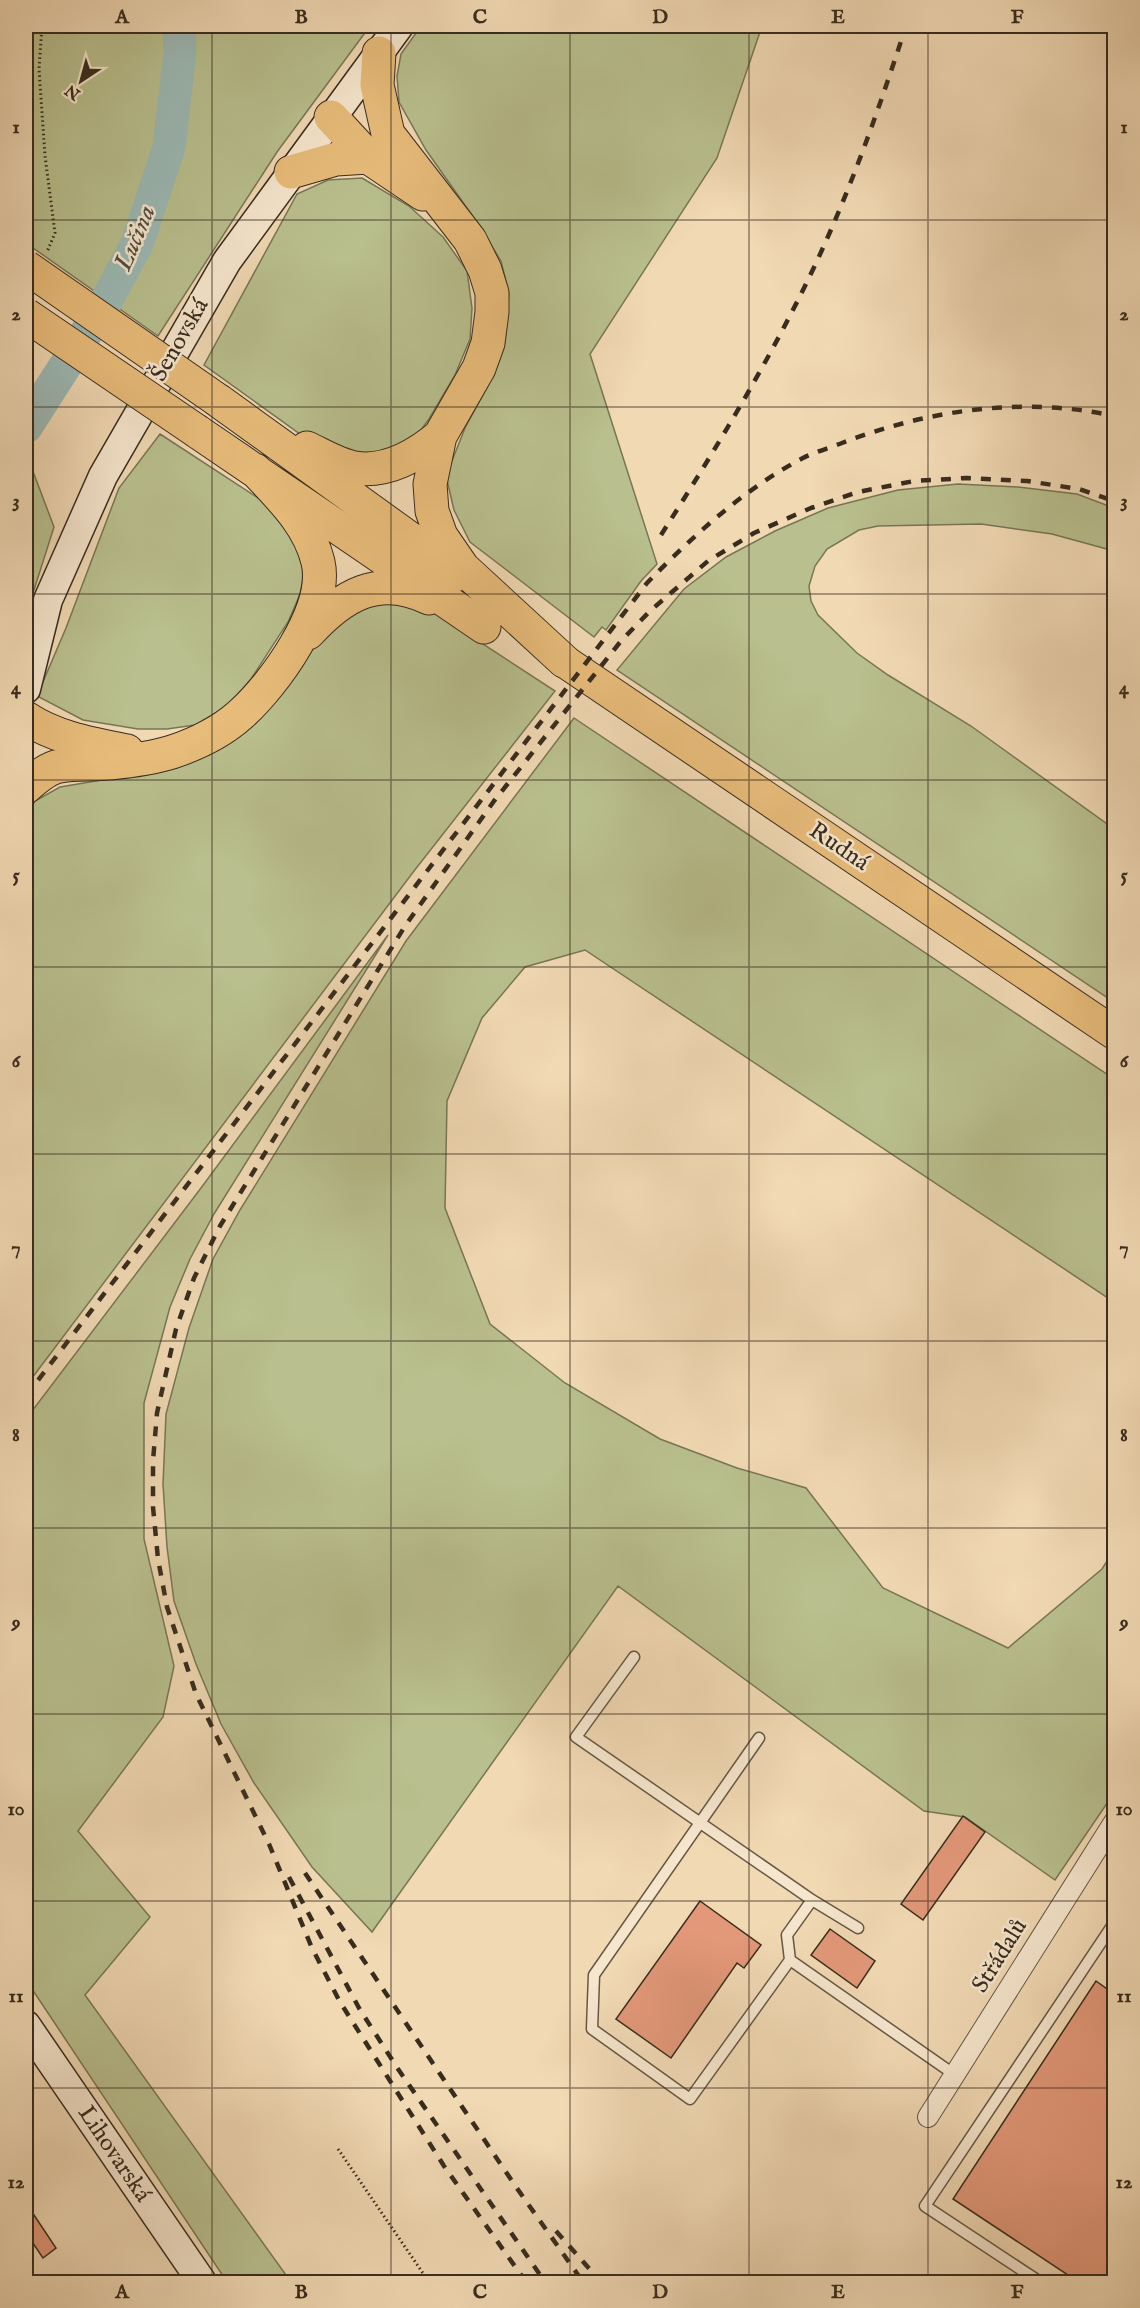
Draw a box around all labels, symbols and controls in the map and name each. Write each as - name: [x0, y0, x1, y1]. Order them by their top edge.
- text: A: [114, 5, 130, 30]
- text: B: [294, 5, 308, 30]
- text: C: [473, 5, 487, 30]
- text: D: [652, 5, 668, 30]
- text: E: [831, 5, 845, 30]
- text: F: [1011, 5, 1024, 30]
- north arrow: [51, 51, 111, 111]
- text: N: [62, 79, 86, 104]
- text: 1: [12, 115, 20, 140]
- text: 1: [1120, 115, 1128, 140]
- water label: Lučina: [106, 200, 163, 277]
- street label: Šenovská: [144, 292, 217, 387]
- text: 2: [11, 302, 21, 327]
- text: 2: [1119, 302, 1129, 327]
- text: 3: [12, 489, 20, 514]
- text: 3: [1120, 489, 1128, 514]
- text: 4: [11, 676, 22, 701]
- text: 4: [1119, 676, 1130, 701]
- street label: Rudná: [803, 816, 876, 879]
- text: 5: [12, 863, 20, 888]
- text: 5: [1120, 863, 1128, 888]
- text: 6: [12, 1049, 22, 1074]
- text: 6: [1120, 1049, 1130, 1074]
- text: 7: [11, 1236, 21, 1261]
- text: 7: [1119, 1236, 1129, 1261]
- text: 8: [12, 1423, 20, 1448]
- text: 8: [1120, 1423, 1128, 1448]
- text: 9: [11, 1610, 21, 1635]
- text: 9: [1119, 1610, 1129, 1635]
- text: 10: [7, 1797, 25, 1822]
- text: 10: [1115, 1797, 1133, 1822]
- street label: Střádalů: [965, 1913, 1035, 1999]
- text: 11: [9, 1984, 23, 2009]
- text: 11: [1117, 1984, 1131, 2009]
- street label: Lihovarská: [70, 2100, 158, 2209]
- text: 12: [8, 2170, 25, 2195]
- text: 12: [1116, 2170, 1133, 2195]
- text: A: [114, 2280, 130, 2305]
- text: B: [294, 2280, 308, 2305]
- text: C: [473, 2280, 487, 2305]
- text: D: [652, 2280, 668, 2305]
- text: E: [831, 2280, 845, 2305]
- text: F: [1011, 2280, 1024, 2305]

